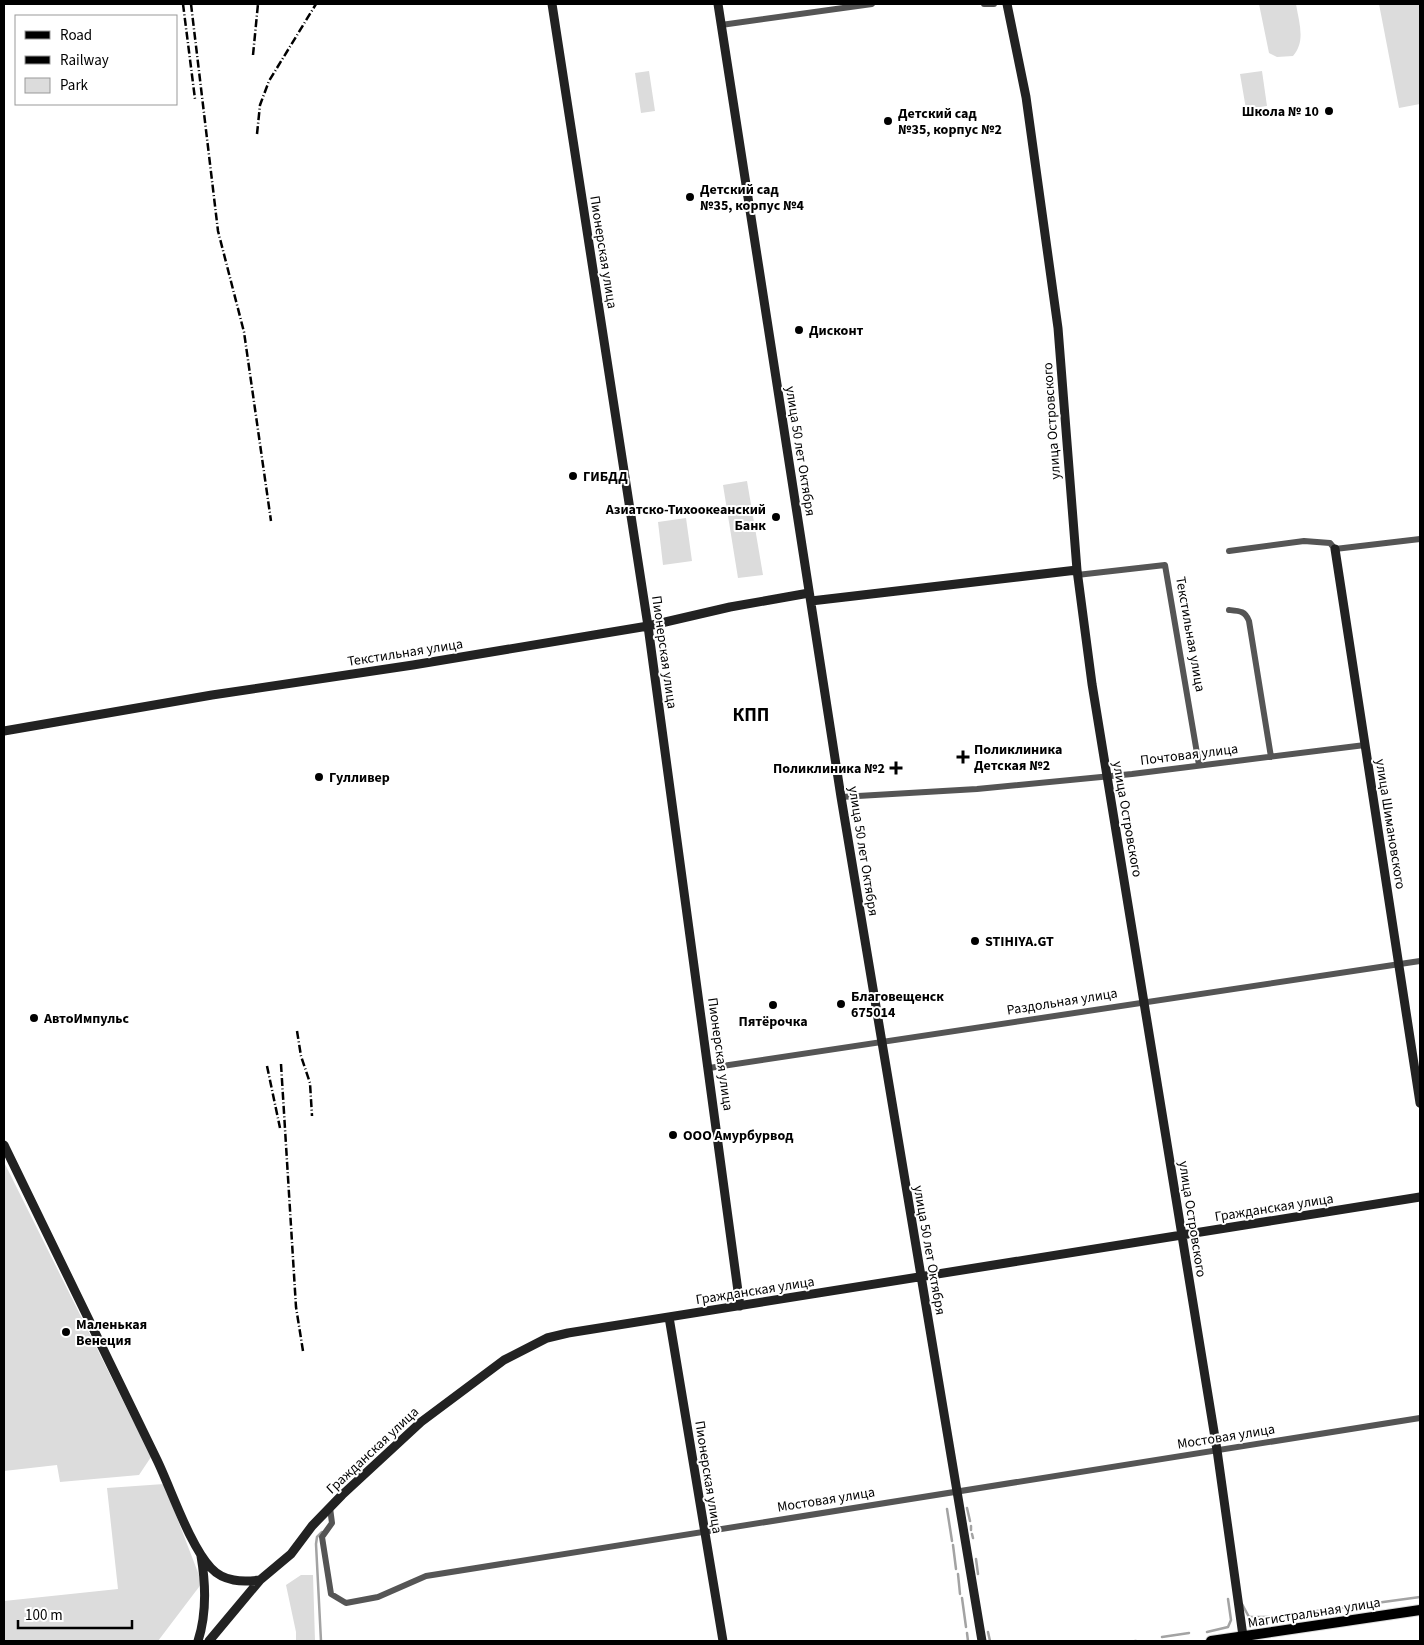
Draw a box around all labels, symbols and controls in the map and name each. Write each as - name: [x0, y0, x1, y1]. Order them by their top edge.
- legend: [15, 15, 178, 105]
- text: Road: [60, 25, 92, 46]
- text: Railway: [60, 50, 109, 71]
- text: Park: [60, 75, 89, 96]
- place label: Школа № 10: [1242, 102, 1319, 122]
- place label: Детский сад №35, корпус №2: [898, 104, 1002, 140]
- marker: Школа № 10: [1323, 105, 1335, 117]
- marker: Детский сад №35, корпус №2: [882, 115, 894, 127]
- place label: Детский сад №35, корпус №4: [700, 180, 805, 216]
- marker: Детский сад №35, корпус №4: [684, 191, 696, 203]
- street label: Пионерская улица: [584, 194, 622, 310]
- place label: Дисконт: [809, 321, 864, 341]
- marker: Дисконт: [793, 324, 805, 336]
- street label: улица Островского: [1038, 362, 1066, 480]
- street label: улица 50 лет Октября: [780, 385, 820, 518]
- place label: ГИБДД: [583, 467, 628, 487]
- marker: ГИБДД: [567, 470, 579, 482]
- place label: Азиатско-Тихоокеанский Банк: [605, 500, 766, 536]
- marker: Азиатско-Тихоокеанский Банк: [770, 511, 782, 523]
- street label: Текстильная улица: [1170, 575, 1210, 693]
- street label: Пионерская улица: [646, 594, 682, 710]
- street label: Текстильная улица: [346, 634, 464, 672]
- district label: КПП: [733, 702, 769, 729]
- street label: Почтовая улица: [1139, 739, 1239, 771]
- place label: Поликлиника Детская №2: [974, 740, 1062, 776]
- marker: Поликлиника Детская №2: [956, 750, 970, 764]
- street label: улица Шимановского: [1370, 758, 1410, 891]
- place label: Поликлиника №2: [773, 759, 885, 779]
- street label: улица Островского: [1107, 760, 1147, 879]
- marker: Поликлиника №2: [889, 761, 903, 775]
- place label: Гулливер: [329, 768, 390, 788]
- marker: Гулливер: [313, 771, 325, 783]
- street label: улица 50 лет Октября: [843, 785, 883, 918]
- place label: STIHIYA.GT: [985, 932, 1054, 952]
- marker: STIHIYA.GT: [969, 935, 981, 947]
- street label: Раздольная улица: [1005, 983, 1119, 1021]
- place label: Благовещенск 675014: [851, 987, 944, 1023]
- street label: Пионерская улица: [702, 996, 738, 1112]
- marker: Благовещенск 675014: [835, 998, 847, 1010]
- marker: Пятёрочка: [767, 999, 779, 1011]
- place label: АвтоИмпульс: [43, 1009, 129, 1029]
- marker: АвтоИмпульс: [28, 1012, 40, 1024]
- place label: Пятёрочка: [738, 1012, 808, 1032]
- place label: ООО Амурбурвод: [683, 1126, 794, 1146]
- marker: ООО Амурбурвод: [667, 1129, 679, 1141]
- street label: улица Островского: [1173, 1160, 1211, 1279]
- street label: улица 50 лет Октября: [908, 1184, 950, 1317]
- street label: Гражданская улица: [1213, 1189, 1335, 1227]
- street label: Гражданская улица: [694, 1272, 816, 1310]
- place label: Маленькая Венеция: [76, 1315, 147, 1351]
- marker: Маленькая Венеция: [60, 1326, 72, 1338]
- street label: Гражданская улица: [322, 1402, 423, 1499]
- street label: Пионерская улица: [689, 1419, 727, 1535]
- street label: Мостовая улица: [1176, 1419, 1276, 1455]
- street label: Мостовая улица: [776, 1482, 876, 1518]
- street label: Магистральная улица: [1246, 1593, 1382, 1633]
- scale bar: [18, 1598, 131, 1630]
- text: 100 m: [25, 1605, 63, 1626]

